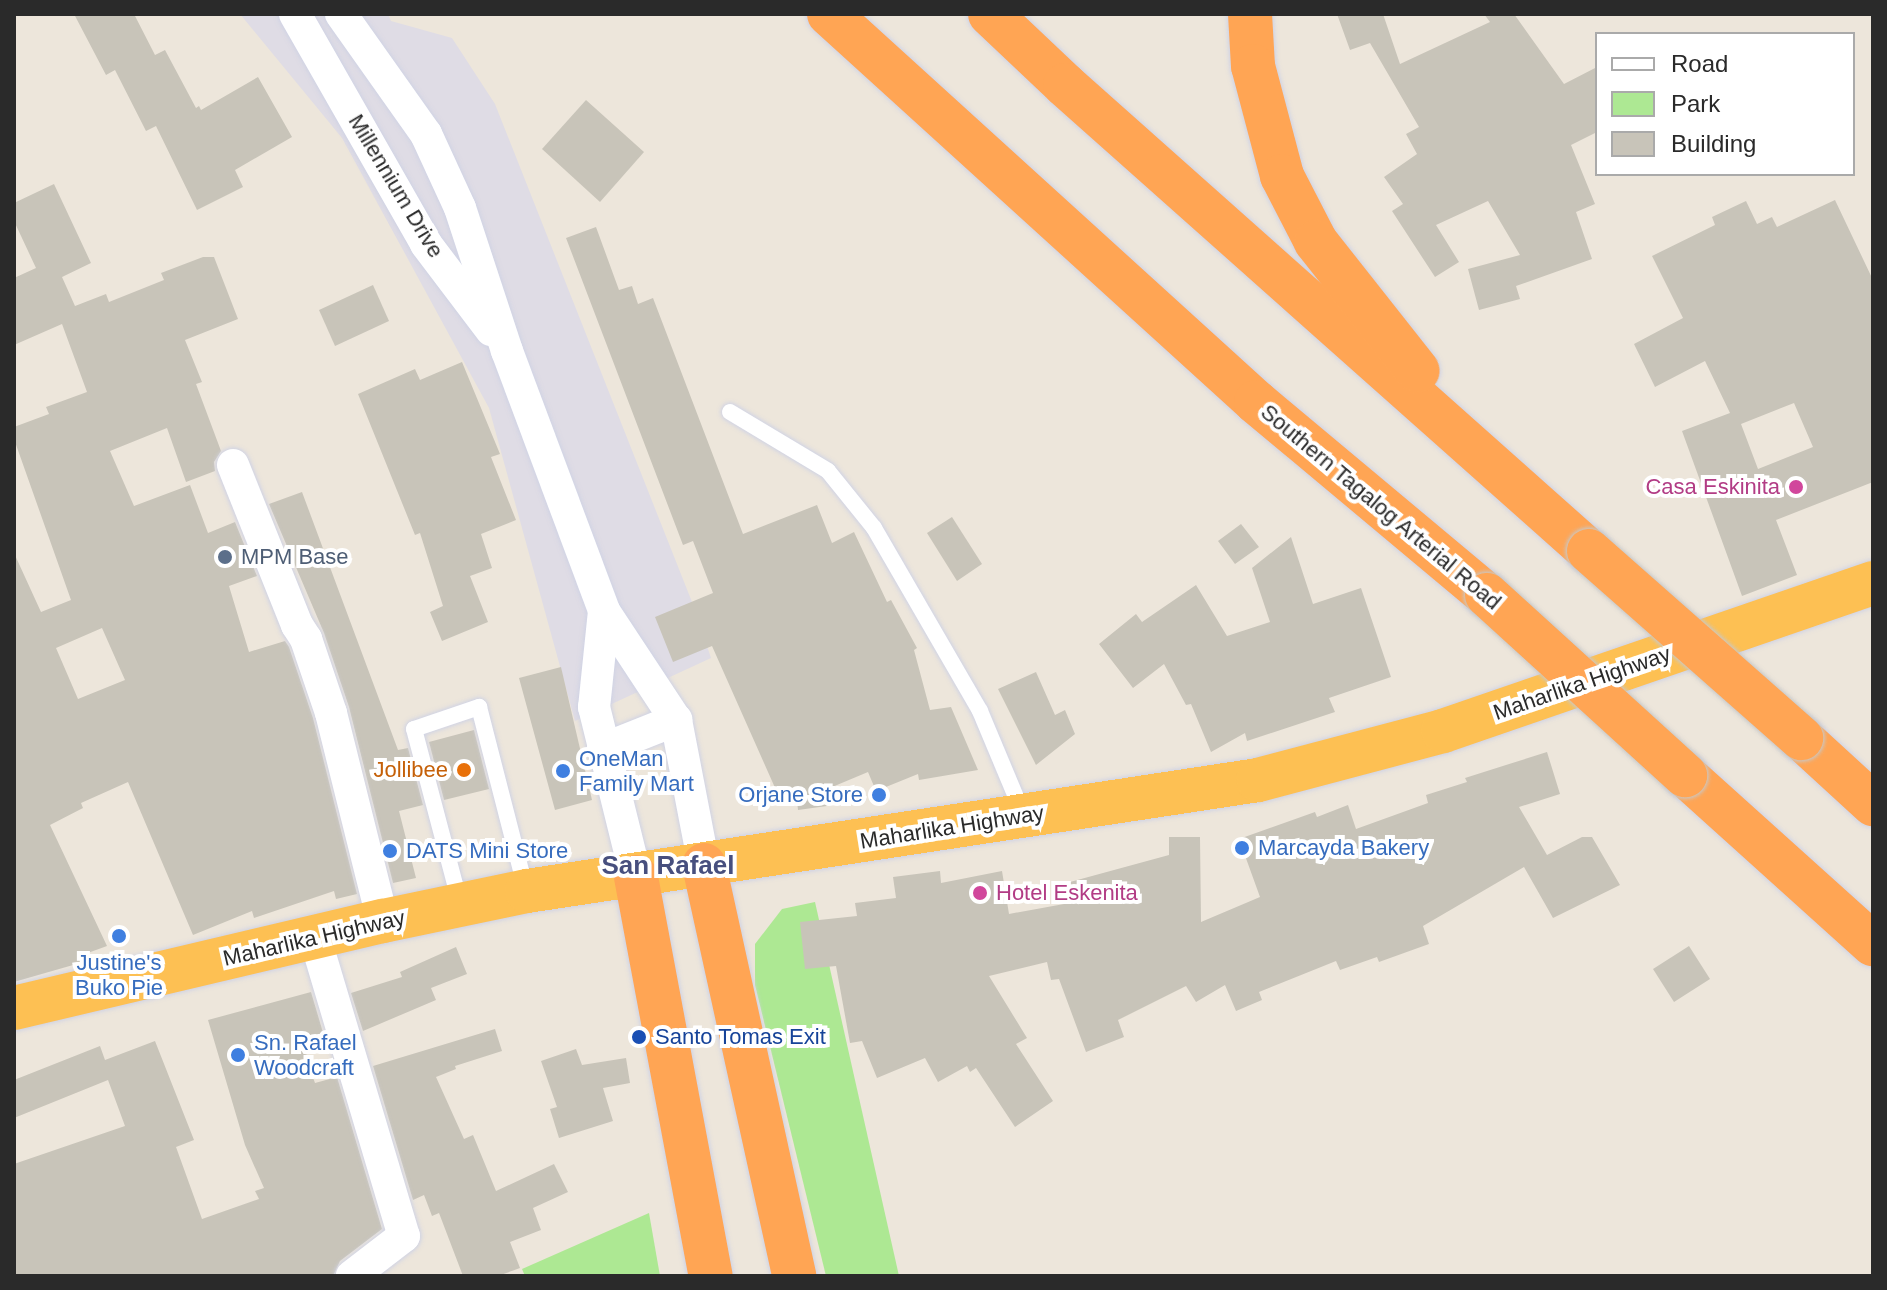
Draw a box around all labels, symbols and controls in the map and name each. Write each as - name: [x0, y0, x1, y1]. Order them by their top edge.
- legend: [1595, 32, 1855, 176]
- text: Road: [1671, 50, 1728, 77]
- text: Park: [1671, 90, 1720, 117]
- street label: Millennium Drive: [343, 110, 449, 262]
- text: Building: [1671, 130, 1756, 157]
- street label: Southern Tagalog Arterial Road: [1255, 398, 1507, 616]
- place label: Casa Eskinita: [1645, 474, 1780, 500]
- marker: Casa Eskinita: [1787, 478, 1805, 496]
- place label: MPM Base: [241, 544, 349, 570]
- marker: MPM Base: [216, 548, 234, 566]
- street label: Maharlika Highway: [1490, 640, 1674, 726]
- place label: OneMan Family Mart: [579, 745, 694, 796]
- place label: Jollibee: [373, 757, 448, 783]
- marker: Jollibee: [455, 761, 473, 779]
- marker: OneMan Family Mart: [554, 762, 572, 780]
- place label: Orjane Store: [738, 782, 863, 808]
- marker: Orjane Store: [870, 786, 888, 804]
- street label: Maharlika Highway: [858, 799, 1046, 855]
- place label: Marcayda Bakery: [1258, 835, 1429, 861]
- place label: DATS Mini Store: [406, 838, 568, 864]
- marker: Marcayda Bakery: [1233, 839, 1251, 857]
- marker: DATS Mini Store: [381, 842, 399, 860]
- district label: San Rafael: [602, 850, 734, 882]
- place label: Hotel Eskenita: [996, 880, 1138, 906]
- marker: Hotel Eskenita: [971, 884, 989, 902]
- street label: Maharlika Highway: [220, 904, 408, 972]
- marker: Justine's Buko Pie: [110, 927, 128, 945]
- place label: Justine's Buko Pie: [75, 949, 163, 1000]
- place label: Santo Tomas Exit: [655, 1024, 826, 1050]
- marker: Santo Tomas Exit: [630, 1028, 648, 1046]
- place label: Sn. Rafael Woodcraft: [254, 1029, 357, 1080]
- marker: Sn. Rafael Woodcraft: [229, 1046, 247, 1064]

